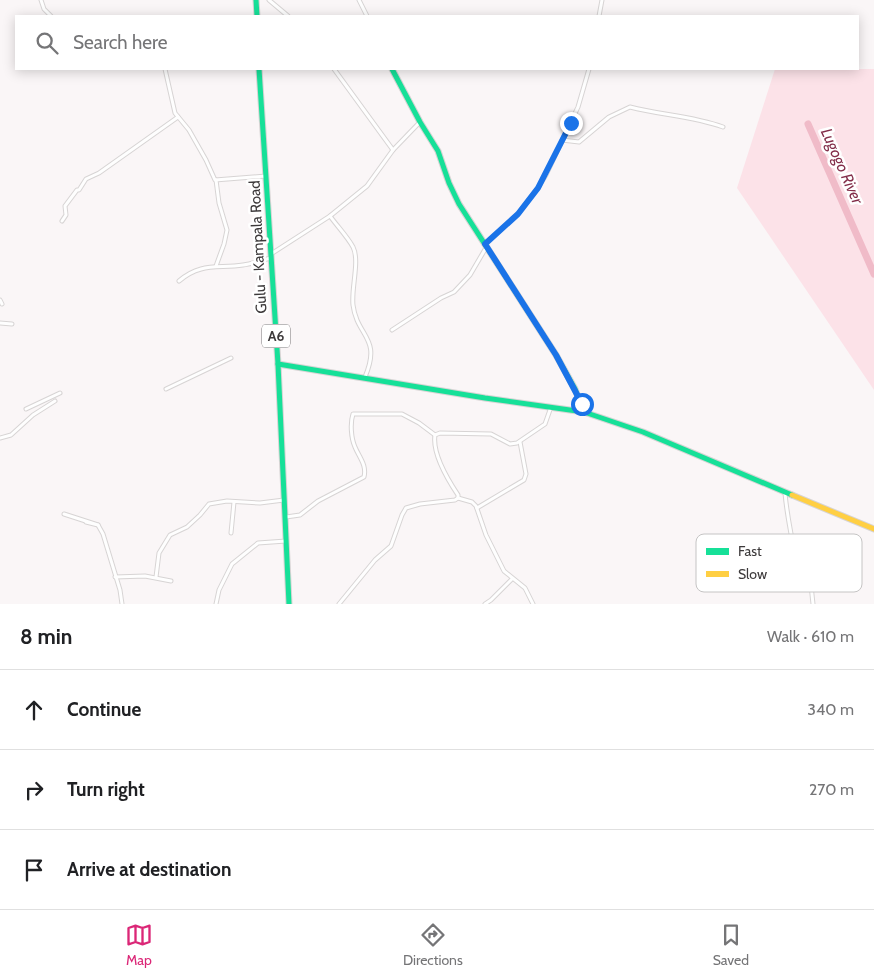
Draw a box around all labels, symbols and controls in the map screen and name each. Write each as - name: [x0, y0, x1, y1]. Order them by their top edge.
- search box: [15, 15, 859, 70]
- icon: search: [33, 29, 61, 57]
- text: Search here: [73, 31, 167, 54]
- route end: [560, 112, 583, 135]
- water label: Lugogo River: [817, 125, 868, 208]
- street label: Gulu - Kampala Road: [246, 180, 270, 314]
- road number: A6: [262, 324, 290, 348]
- route start: [571, 393, 594, 416]
- legend: [696, 534, 862, 592]
- text: Fast: [738, 542, 762, 560]
- text: Slow: [738, 565, 767, 583]
- text: 8 min: [20, 624, 72, 649]
- text: Walk · 610 m: [767, 627, 854, 646]
- icon: ahead: [20, 696, 48, 724]
- text: Continue: [67, 698, 141, 721]
- text: 340 m: [807, 700, 854, 719]
- icon: right: [20, 776, 48, 804]
- text: Turn right: [67, 778, 145, 801]
- text: 270 m: [809, 780, 854, 799]
- icon: arrive: [20, 856, 48, 884]
- text: Arrive at destination: [67, 858, 231, 881]
- tab: Map: [125, 921, 153, 969]
- tab: Directions: [403, 921, 463, 969]
- tab: Saved: [713, 921, 749, 969]

